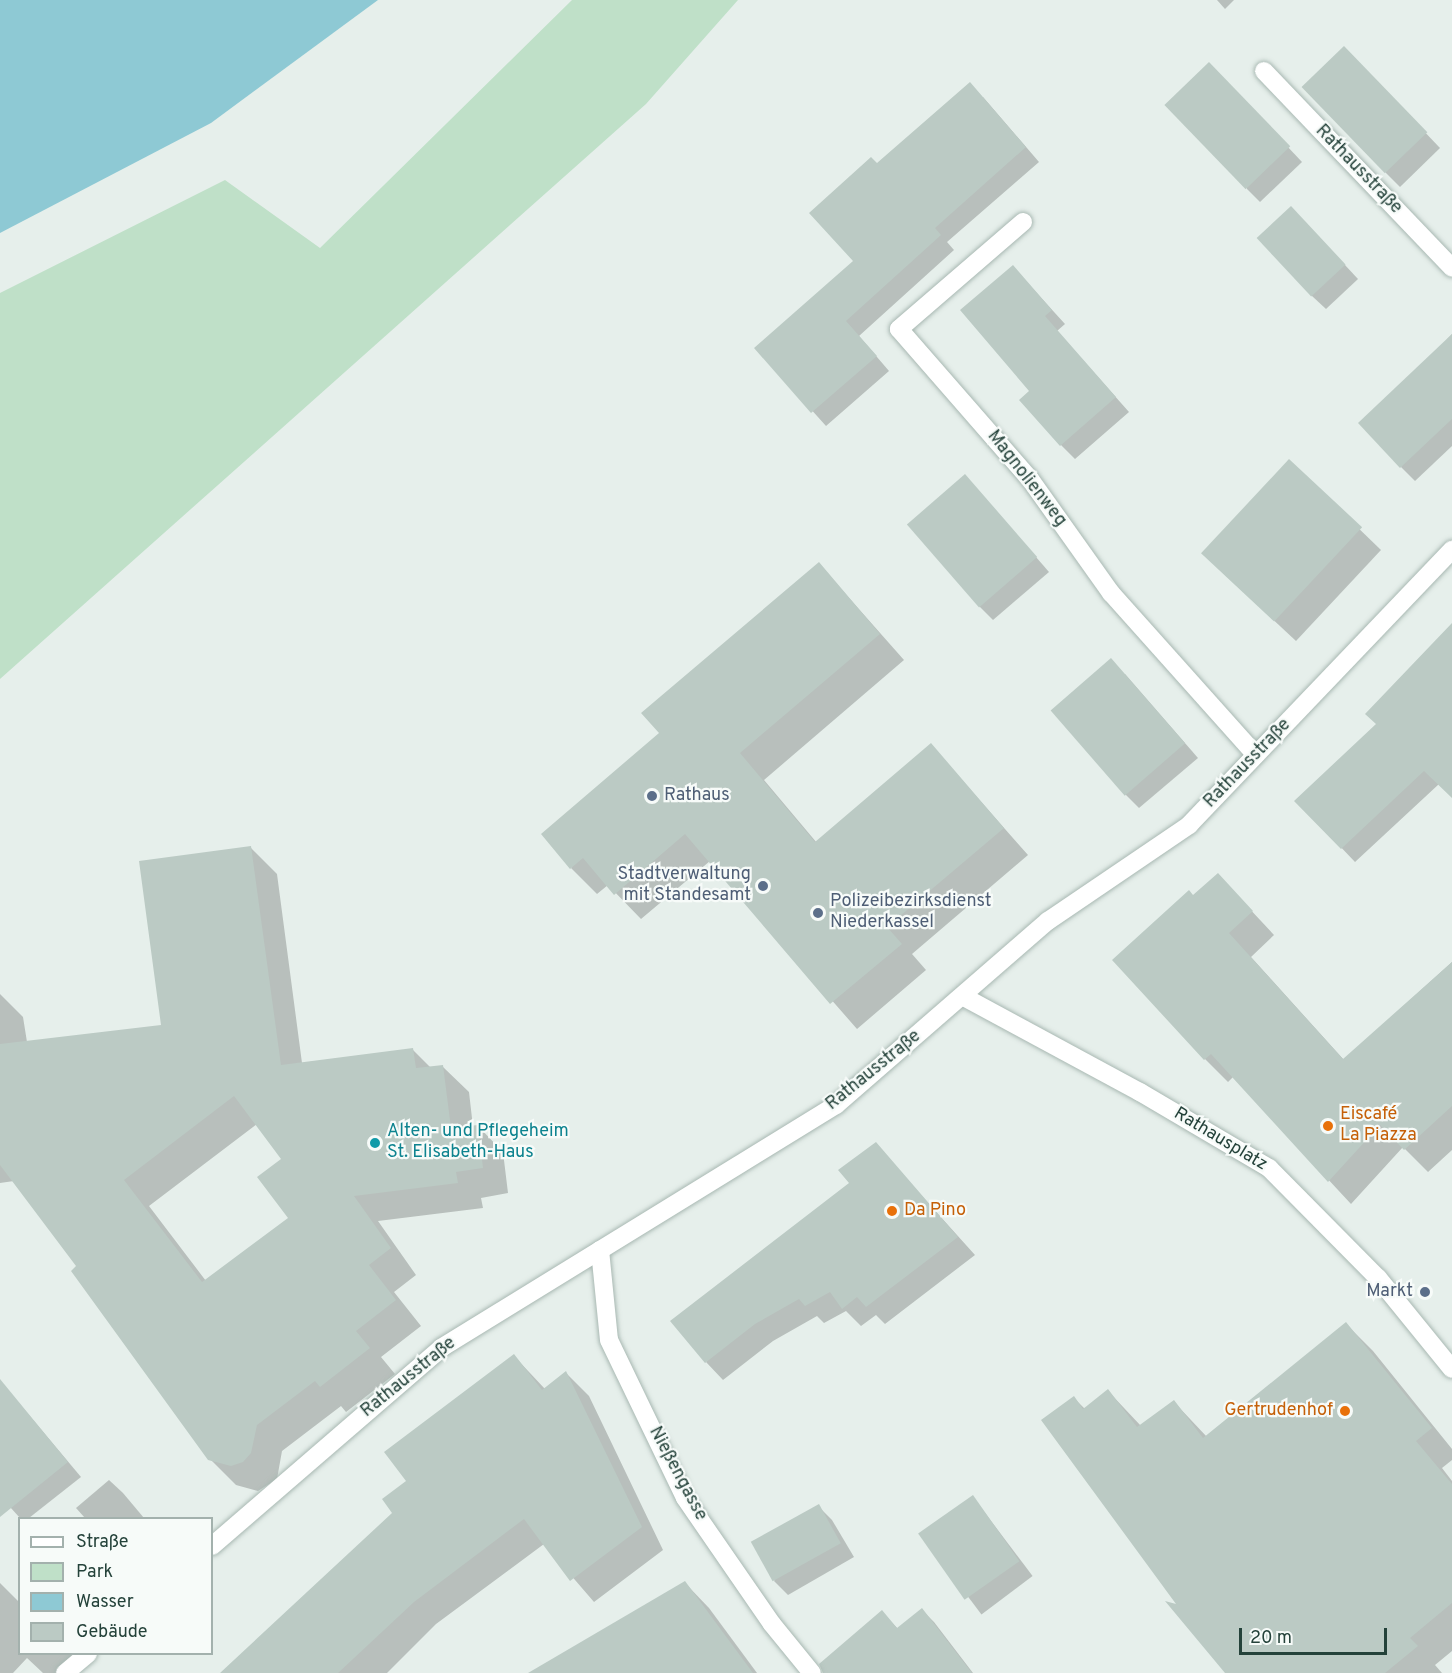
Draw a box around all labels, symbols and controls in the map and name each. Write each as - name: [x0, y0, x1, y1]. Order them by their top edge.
- street label: Rathausstraße: [1310, 121, 1406, 219]
- street label: Magnolienweg: [982, 427, 1070, 531]
- street label: Rathausstraße: [1200, 715, 1296, 813]
- place label: Rathaus: [664, 785, 730, 807]
- marker: Rathaus: [645, 789, 659, 803]
- place label: Stadtverwaltung mit Standesamt: [617, 865, 751, 908]
- marker: Stadtverwaltung mit Standesamt: [756, 879, 770, 893]
- place label: Polizeibezirksdienst Niederkassel: [830, 892, 992, 934]
- marker: Polizeibezirksdienst Niederkassel: [811, 906, 825, 920]
- street label: Rathausstraße: [822, 1026, 926, 1116]
- street label: Rathausplatz: [1169, 1104, 1271, 1176]
- place label: Eiscafé La Piazza: [1340, 1105, 1417, 1148]
- marker: Eiscafé La Piazza: [1321, 1119, 1335, 1133]
- place label: Alten- und Pflegeheim St. Elisabeth-Haus: [387, 1122, 569, 1164]
- marker: Alten- und Pflegeheim St. Elisabeth-Haus: [368, 1136, 382, 1150]
- place label: Da Pino: [904, 1200, 966, 1222]
- marker: Da Pino: [885, 1204, 899, 1218]
- place label: Markt: [1366, 1281, 1413, 1303]
- marker: Markt: [1418, 1285, 1432, 1299]
- street label: Rathausstraße: [357, 1333, 461, 1423]
- place label: Gertrudenhof: [1224, 1400, 1333, 1422]
- marker: Gertrudenhof: [1338, 1404, 1352, 1418]
- street label: Nießengasse: [643, 1423, 711, 1525]
- legend: [18, 1517, 213, 1655]
- text: Straße: [76, 1531, 128, 1554]
- text: Park: [76, 1561, 113, 1584]
- text: Wasser: [76, 1591, 134, 1614]
- scale bar: [1242, 1616, 1390, 1654]
- text: Gebäude: [76, 1621, 148, 1644]
- text: 20 m: [1250, 1627, 1292, 1650]

